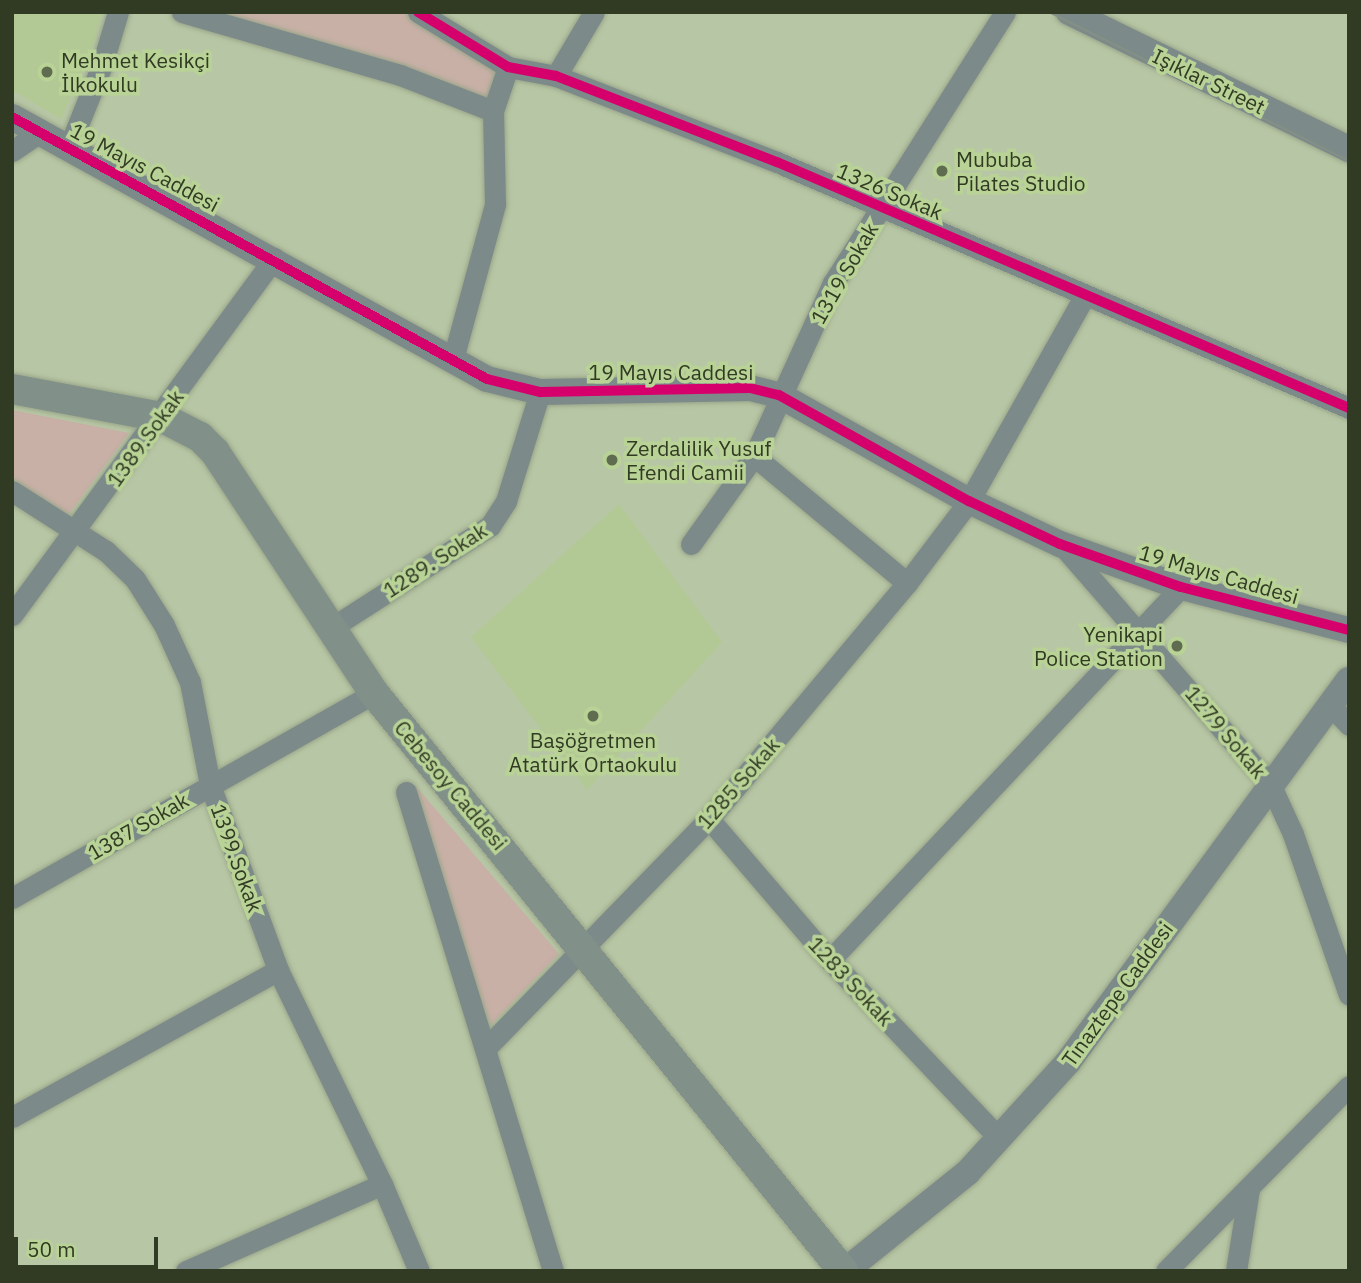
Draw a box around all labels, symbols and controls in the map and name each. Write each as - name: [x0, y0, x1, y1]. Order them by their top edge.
- street label: Işıklar Street: [1149, 43, 1269, 119]
- place label: Mehmet Kesikçi İlkokulu: [61, 47, 210, 97]
- marker: Mehmet Kesikçi İlkokulu: [39, 64, 55, 80]
- street label: 19 Mayıs Caddesi: [66, 117, 224, 217]
- place label: Mububa Pilates Studio: [956, 146, 1086, 196]
- street label: 1326 Sokak: [833, 157, 947, 225]
- marker: Mububa Pilates Studio: [934, 163, 950, 179]
- street label: 1319 Sokak: [805, 218, 883, 328]
- street label: 19 Mayıs Caddesi: [589, 359, 753, 385]
- street label: 1389.Sokak: [102, 385, 188, 491]
- place label: Zerdalilik Yusuf Efendi Camii: [626, 435, 771, 485]
- marker: Zerdalilik Yusuf Efendi Camii: [604, 452, 620, 468]
- street label: 1289. Sokak: [379, 517, 491, 603]
- street label: 19 Mayıs Caddesi: [1136, 539, 1302, 609]
- place label: Yenikapi Police Station: [1034, 621, 1163, 671]
- marker: Yenikapi Police Station: [1169, 638, 1185, 654]
- street label: 1279 Sokak: [1180, 681, 1272, 783]
- marker: Başöğretmen Atatürk Ortaokulu: [585, 708, 601, 724]
- street label: Cebesoy Caddesi: [390, 715, 512, 855]
- place label: Başöğretmen Atatürk Ortaokulu: [509, 727, 677, 777]
- street label: 1285 Sokak: [692, 732, 784, 834]
- street label: 1387 Sokak: [83, 787, 193, 865]
- street label: 1399.Sokak: [206, 800, 268, 916]
- street label: Tınaztepe Caddesi: [1056, 917, 1178, 1071]
- street label: 1283 Sokak: [803, 931, 899, 1031]
- scale bar: [18, 1224, 161, 1268]
- text: 50 m: [27, 1235, 76, 1263]

